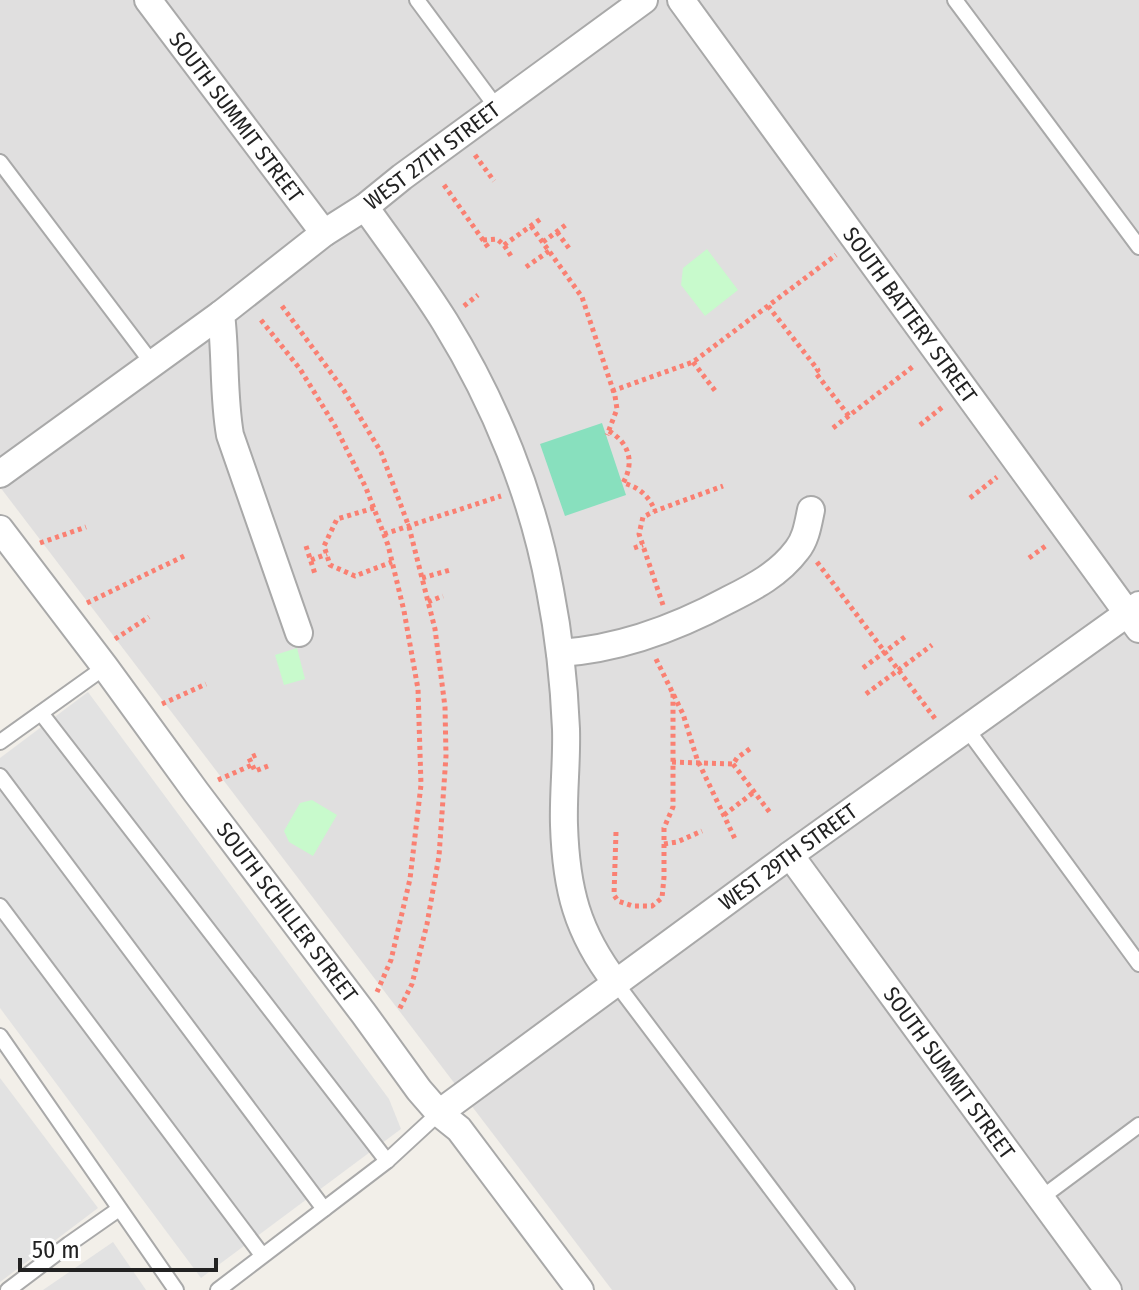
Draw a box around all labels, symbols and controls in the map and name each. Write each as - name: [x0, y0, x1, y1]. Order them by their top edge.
- street label: SOUTH SUMMIT STREET: [163, 27, 309, 208]
- street label: WEST 27TH STREET: [359, 96, 506, 216]
- street label: SOUTH BATTERY STREET: [837, 222, 983, 409]
- street label: WEST 29TH STREET: [714, 797, 863, 916]
- street label: SOUTH SCHILLER STREET: [211, 817, 364, 1008]
- street label: SOUTH SUMMIT STREET: [878, 982, 1021, 1165]
- scale bar: [20, 1222, 216, 1272]
- text: 50 m: [32, 1236, 80, 1264]

